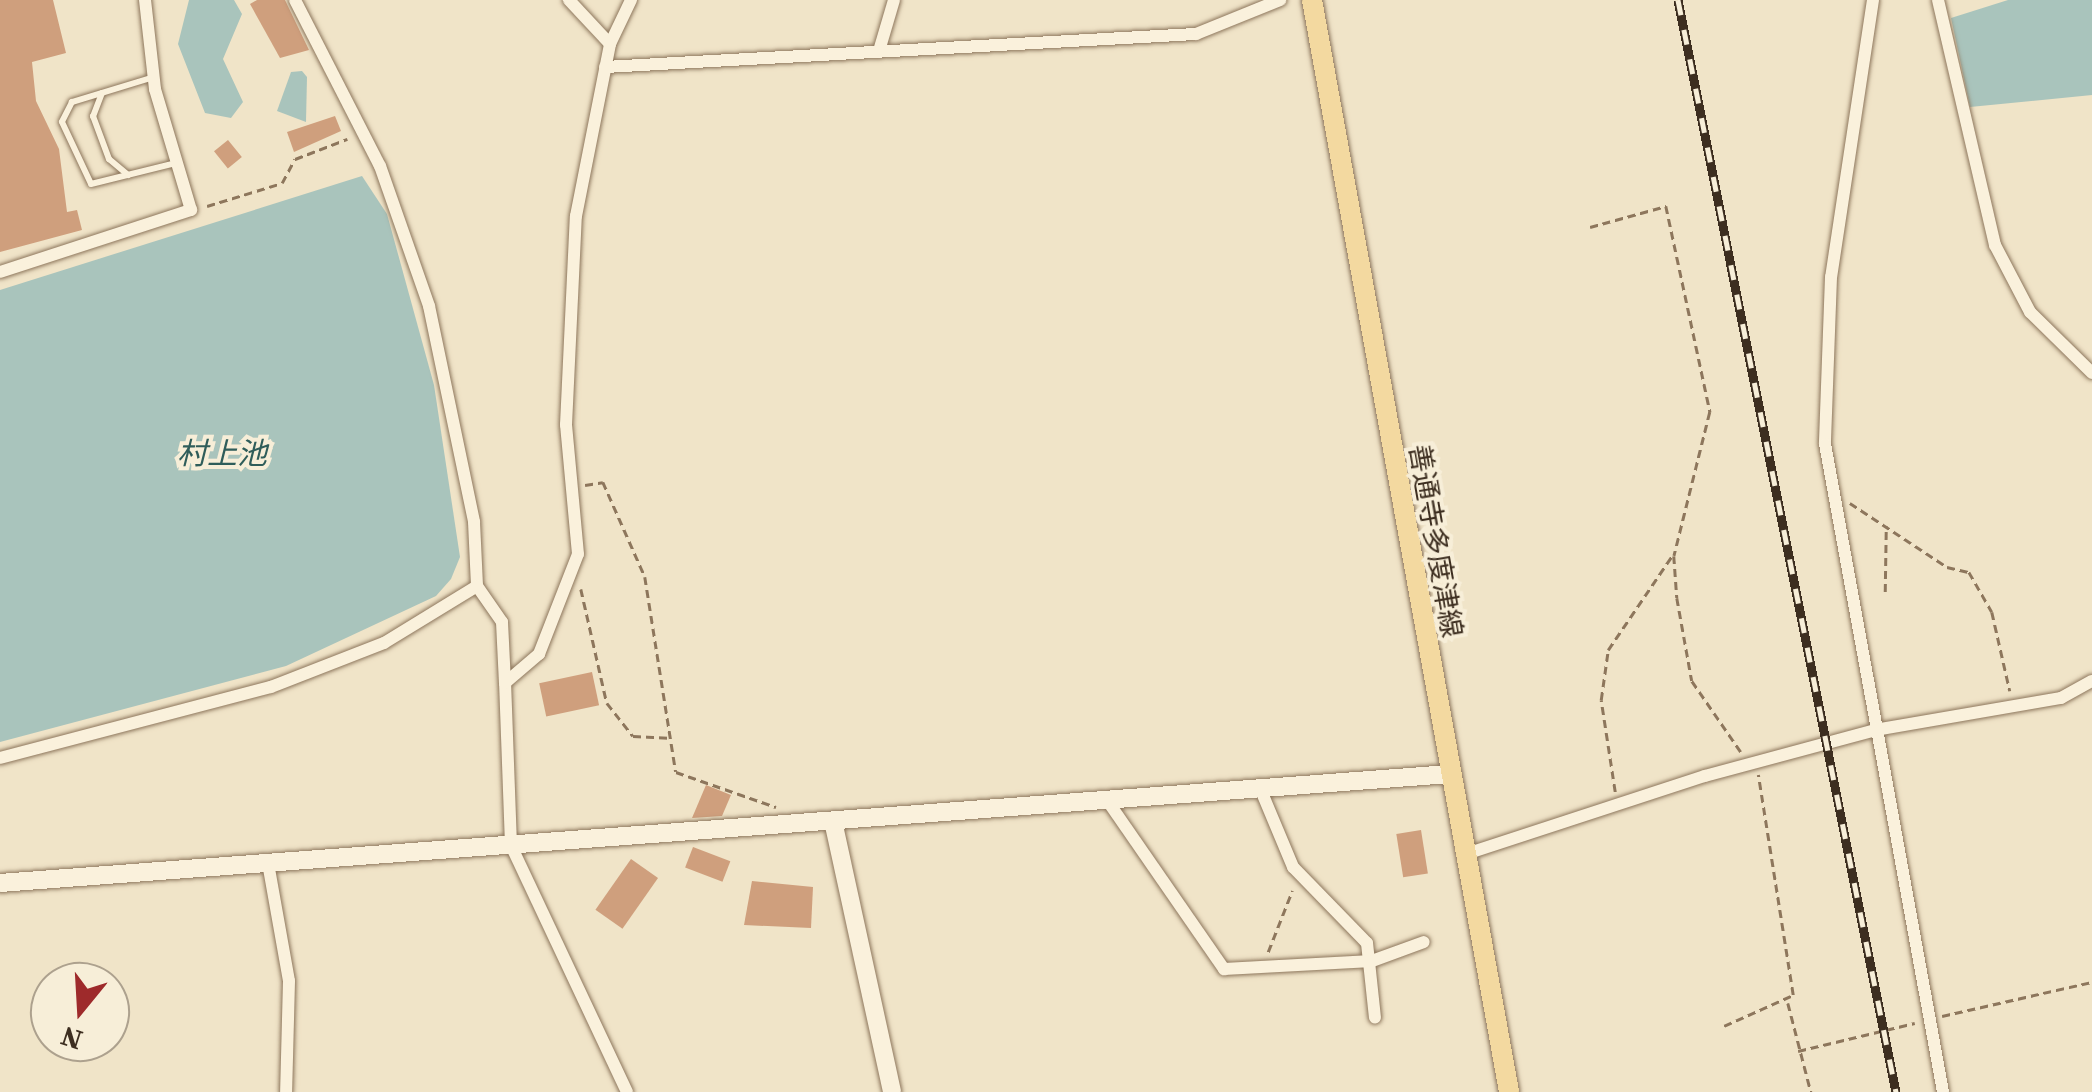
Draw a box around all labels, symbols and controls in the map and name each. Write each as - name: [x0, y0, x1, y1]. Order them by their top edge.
- water label: 村上池: [177, 436, 267, 472]
- street label: 善通寺多度津線: [1402, 442, 1470, 640]
- north arrow: [30, 962, 130, 1062]
- text: N: [56, 1017, 87, 1060]

